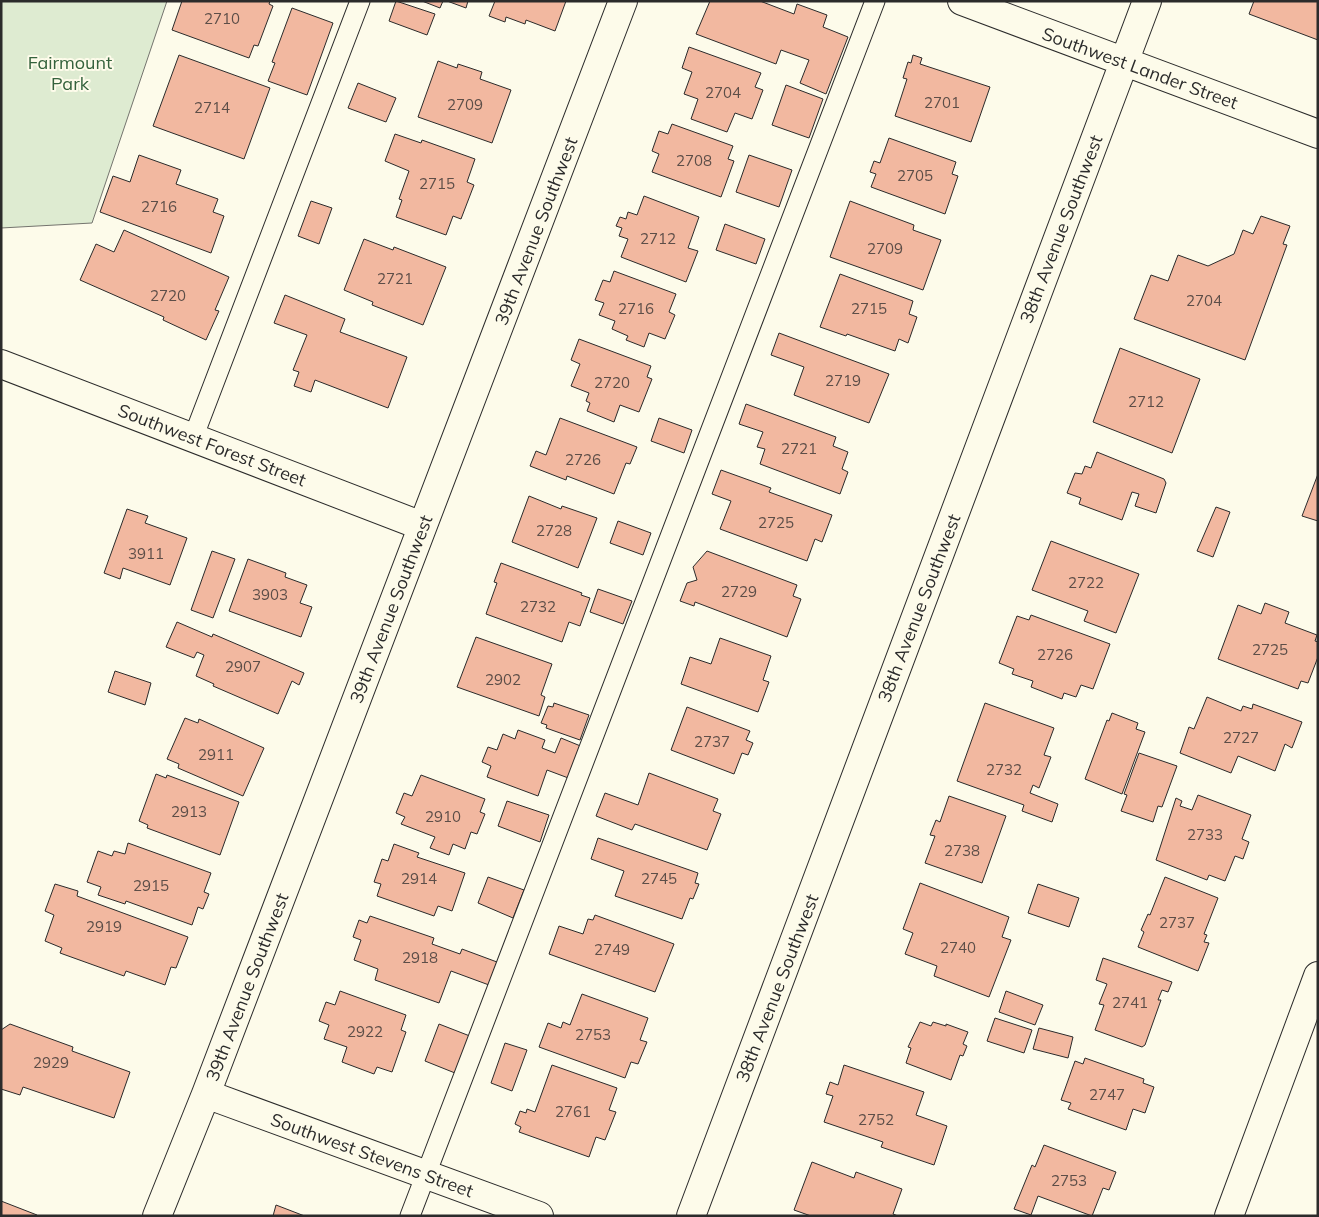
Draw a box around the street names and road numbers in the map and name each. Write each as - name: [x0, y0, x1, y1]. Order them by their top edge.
- street label: Southwest Lander Street: [1039, 22, 1241, 114]
- street label: 38th Avenue Southwest: [1014, 132, 1108, 326]
- street label: 39th Avenue Southwest: [489, 134, 583, 328]
- street label: Southwest Forest Street: [115, 398, 309, 492]
- street label: 38th Avenue Southwest: [872, 511, 966, 705]
- street label: 39th Avenue Southwest: [344, 512, 438, 706]
- street label: 39th Avenue Southwest: [200, 890, 294, 1084]
- street label: 38th Avenue Southwest: [730, 891, 824, 1085]
- street label: Southwest Stevens Street: [268, 1108, 476, 1202]

